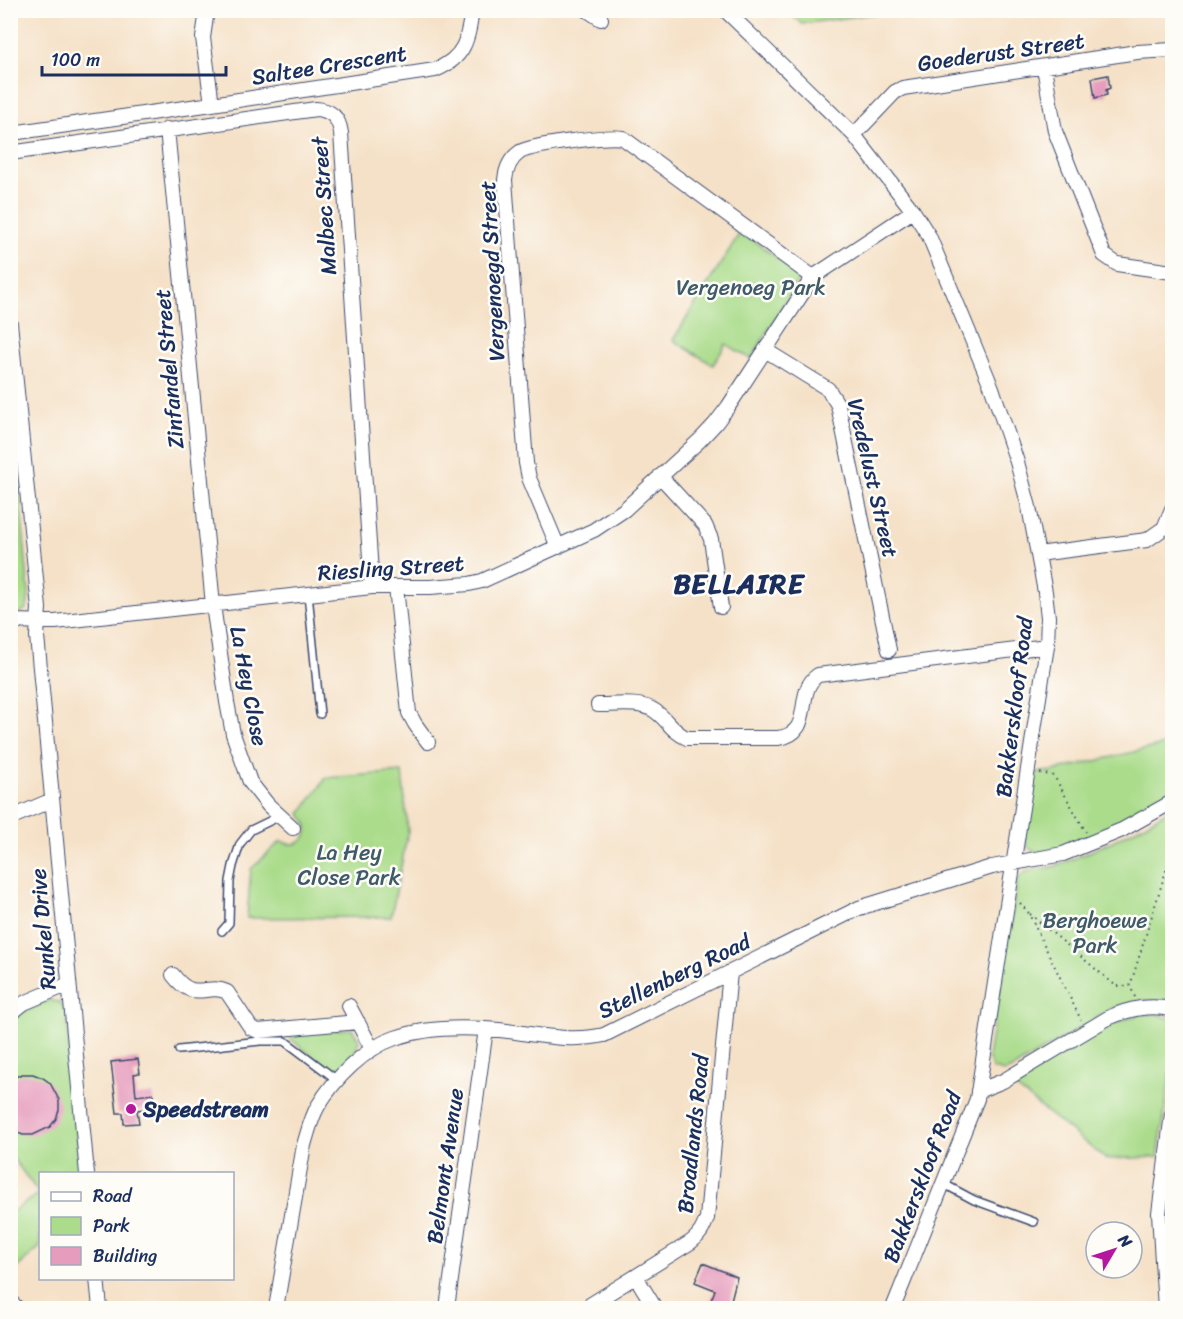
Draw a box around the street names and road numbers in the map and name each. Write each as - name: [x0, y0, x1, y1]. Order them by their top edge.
- street label: Goederust Street: [915, 21, 1087, 83]
- street label: Saltee Crescent: [249, 33, 410, 96]
- street label: Malbec Street: [300, 135, 348, 276]
- street label: Vergenoegd Street: [468, 179, 516, 362]
- street label: Zinfandel Street: [143, 287, 195, 451]
- street label: Vredelust Street: [836, 394, 910, 562]
- street label: Riesling Street: [316, 543, 466, 593]
- street label: Bakkerskloof Road: [984, 613, 1045, 799]
- street label: La Hey Close: [218, 623, 280, 749]
- street label: Runkel Drive: [18, 867, 68, 991]
- street label: Stellenberg Road: [591, 922, 758, 1030]
- street label: Broadlands Road: [665, 1051, 721, 1215]
- street label: Bakkerskloof Road: [871, 1084, 973, 1269]
- street label: Belmont Avenue: [415, 1085, 475, 1247]

